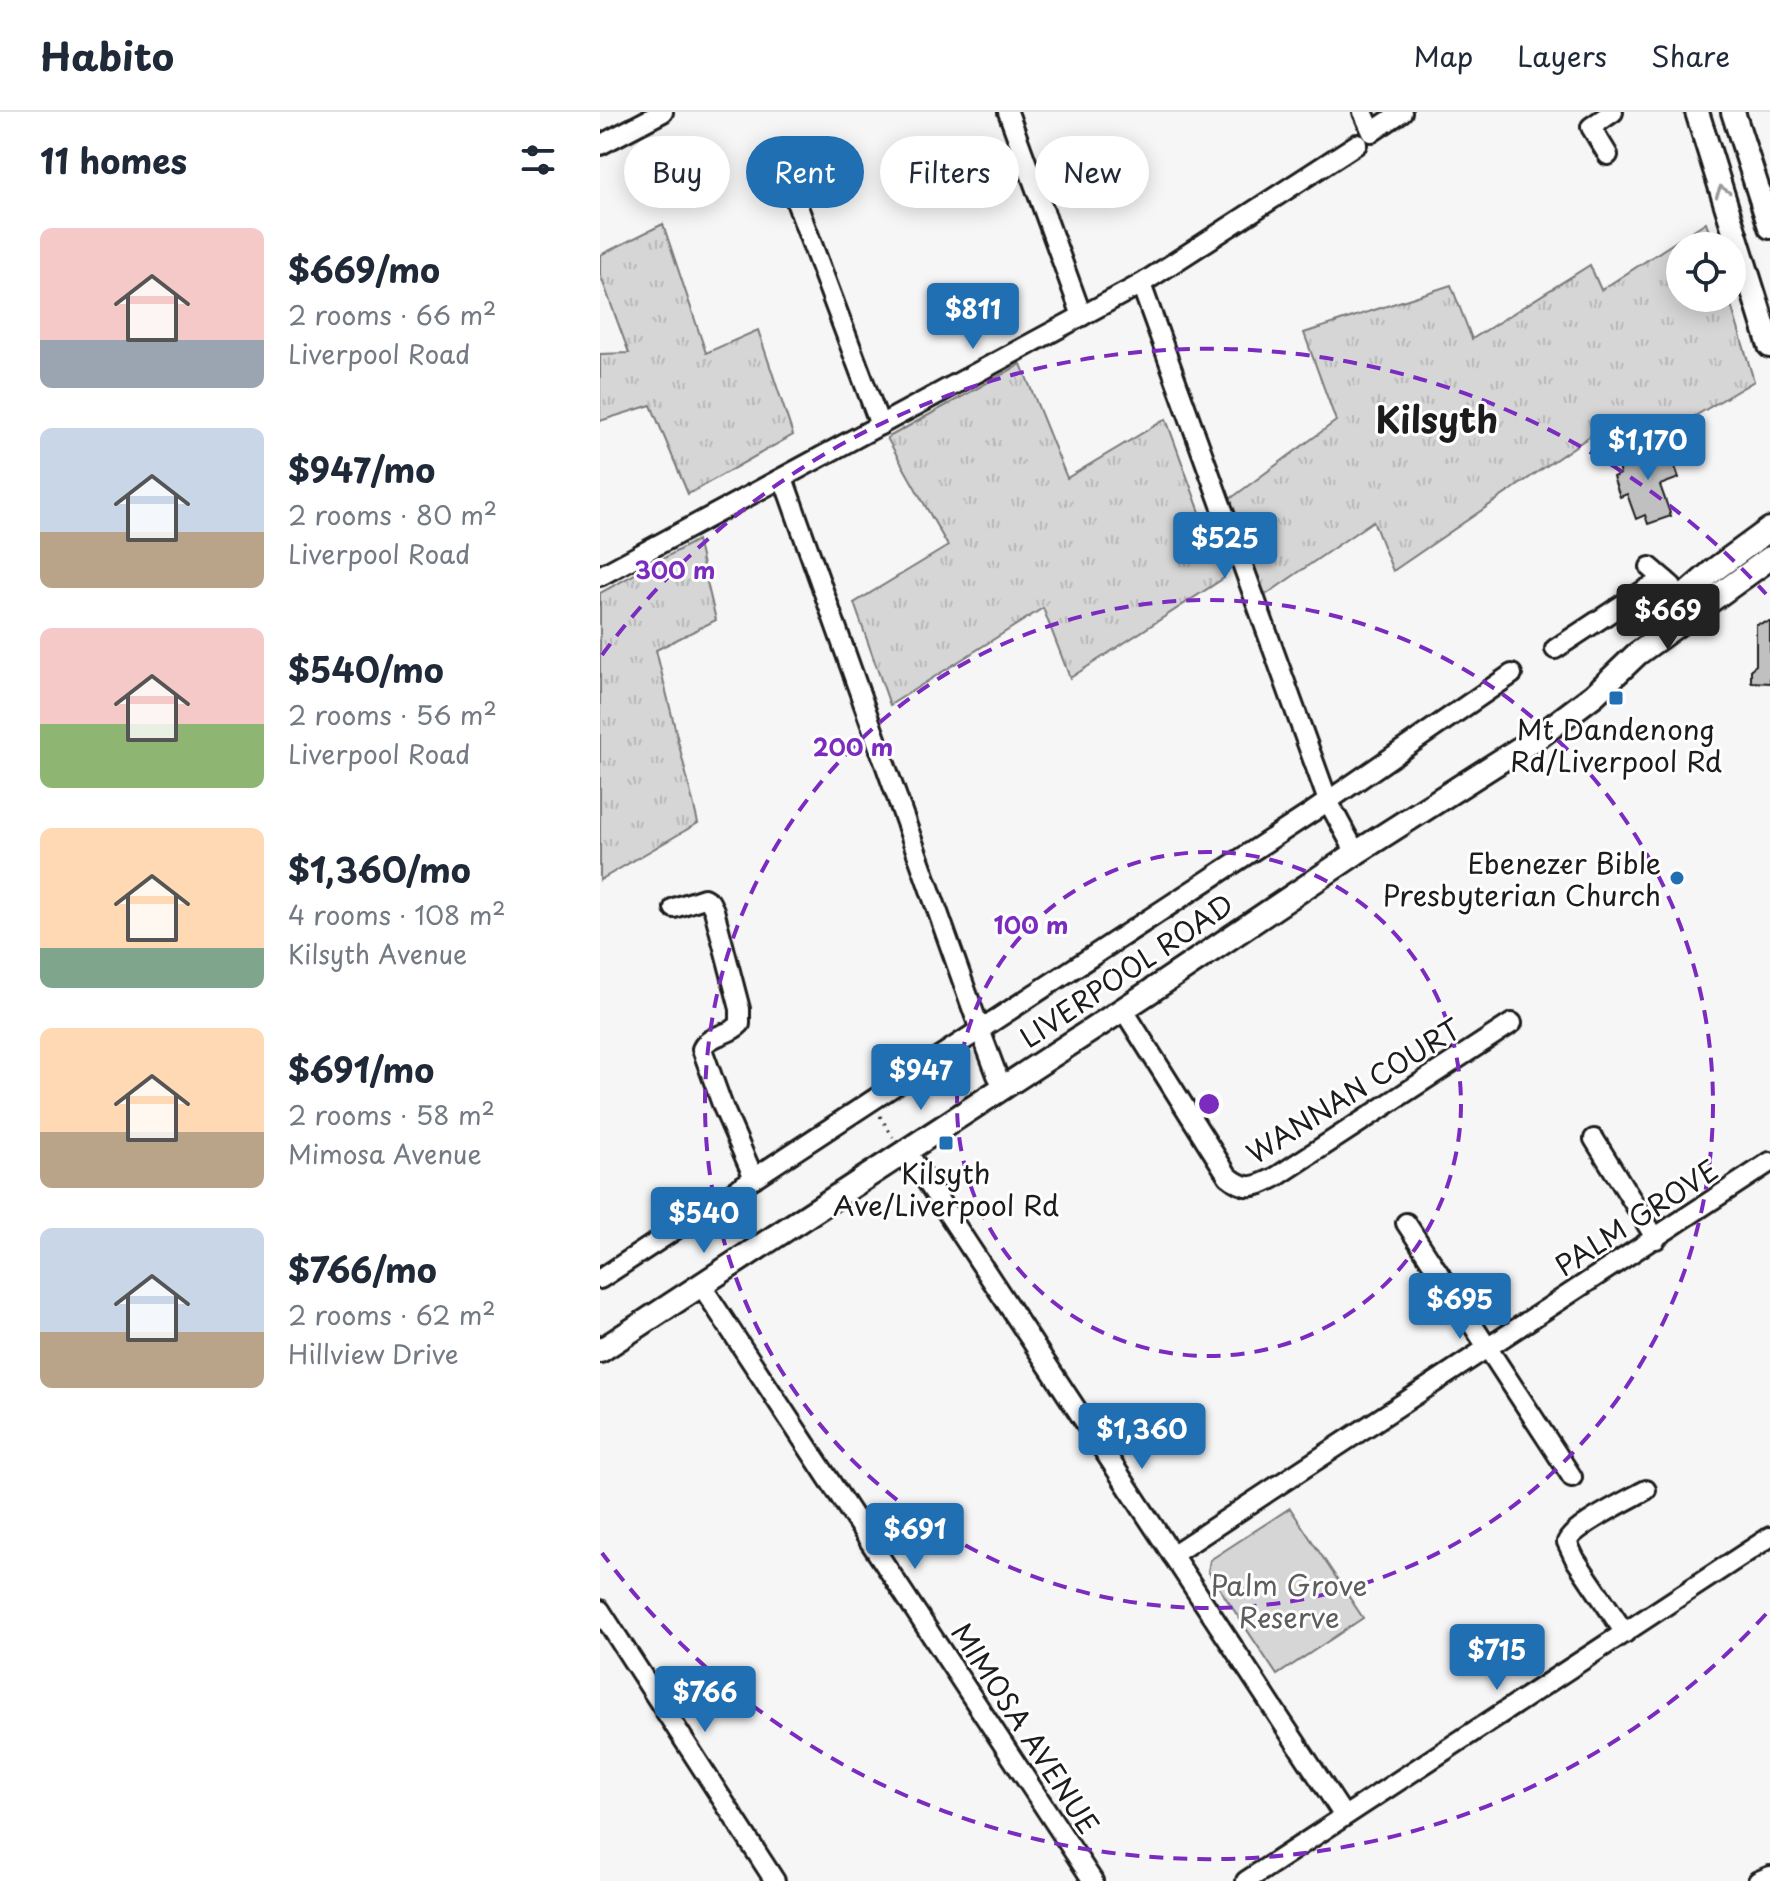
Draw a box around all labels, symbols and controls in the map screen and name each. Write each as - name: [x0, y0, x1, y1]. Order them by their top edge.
- text: Habito: [40, 27, 174, 84]
- text: Map: [1413, 34, 1473, 77]
- text: Layers: [1517, 34, 1607, 77]
- text: Share: [1651, 34, 1730, 77]
- text: 11 homes: [40, 134, 187, 186]
- chip: Buy: [624, 136, 730, 208]
- chip: Rent: [746, 136, 864, 208]
- chip: Filters: [880, 136, 1019, 208]
- chip: New: [1035, 136, 1149, 208]
- icon: filters: [516, 138, 560, 182]
- one-way arrow: [1715, 185, 1731, 199]
- map controls: [1666, 232, 1746, 312]
- button: locate: [1666, 232, 1746, 312]
- text: $669/mo: [288, 243, 440, 295]
- icon: home: [104, 260, 200, 356]
- pin: $811: [926, 283, 1020, 351]
- text: $811: [945, 289, 1001, 328]
- text: 2 rooms · 66 m²: [288, 295, 497, 334]
- text: Liverpool Road: [288, 334, 470, 373]
- district label: Kilsyth: [1375, 391, 1499, 445]
- pin: $1,170: [1583, 414, 1713, 482]
- text: $1,170: [1608, 420, 1688, 459]
- text: $947/mo: [288, 443, 435, 495]
- icon: home: [104, 460, 200, 556]
- text: 2 rooms · 80 m²: [288, 495, 497, 534]
- pin: $525: [1178, 512, 1272, 580]
- text: $525: [1191, 518, 1259, 557]
- text: Liverpool Road: [288, 534, 470, 573]
- text: 300 m: [634, 551, 716, 587]
- pin: $669: [1621, 584, 1715, 652]
- text: $669: [1635, 590, 1701, 629]
- text: $540/mo: [288, 643, 444, 695]
- icon: home: [104, 660, 200, 756]
- marker: Mt Dandenong Rd/Liverpool Rd: [1607, 689, 1625, 707]
- text: 2 rooms · 56 m²: [288, 695, 497, 734]
- place label: Mt Dandenong Rd/Liverpool Rd: [1510, 707, 1722, 782]
- text: 200 m: [813, 728, 893, 764]
- text: Liverpool Road: [288, 734, 470, 773]
- place label: Ebenezer Bible Presbyterian Church: [1383, 841, 1661, 916]
- text: $1,360/mo: [288, 843, 471, 895]
- icon: home: [104, 860, 200, 956]
- marker: Ebenezer Bible Presbyterian Church: [1668, 869, 1686, 887]
- street label: LIVERPOOL ROAD: [1010, 882, 1242, 1058]
- text: 4 rooms · 108 m²: [288, 895, 506, 934]
- text: 100 m: [994, 906, 1068, 942]
- text: Kilsyth Avenue: [288, 934, 467, 973]
- street label: WANNAN COURT: [1237, 1007, 1469, 1173]
- text: $691/mo: [288, 1043, 434, 1095]
- pin: $947: [874, 1044, 968, 1112]
- text: $947: [889, 1050, 953, 1089]
- icon: home: [104, 1060, 200, 1156]
- centre of rings: [1195, 1090, 1223, 1118]
- text: 2 rooms · 58 m²: [288, 1095, 495, 1134]
- text: Mimosa Avenue: [288, 1134, 482, 1173]
- marker: Kilsyth Ave/Liverpool Rd: [937, 1134, 955, 1152]
- street label: PALM GROVE: [1546, 1148, 1726, 1286]
- place label: Kilsyth Ave/Liverpool Rd: [833, 1151, 1059, 1226]
- pin: $540: [657, 1187, 751, 1255]
- text: $540: [669, 1193, 739, 1232]
- text: $766/mo: [288, 1243, 437, 1295]
- icon: home: [104, 1260, 200, 1356]
- pin: $695: [1413, 1273, 1507, 1341]
- text: $695: [1427, 1279, 1493, 1318]
- text: 2 rooms · 62 m²: [288, 1295, 496, 1334]
- text: Hillview Drive: [288, 1334, 459, 1373]
- pin: $1,360: [1077, 1403, 1207, 1471]
- text: $1,360: [1097, 1409, 1187, 1448]
- pin: $691: [868, 1503, 962, 1571]
- text: $691: [884, 1509, 946, 1548]
- park label: Palm Grove Reserve: [1211, 1563, 1367, 1638]
- street label: MIMOSA AVENUE: [941, 1614, 1111, 1842]
- pin: $715: [1450, 1624, 1544, 1692]
- text: $715: [1468, 1630, 1526, 1669]
- pin: $766: [658, 1666, 752, 1734]
- text: $766: [673, 1672, 737, 1711]

